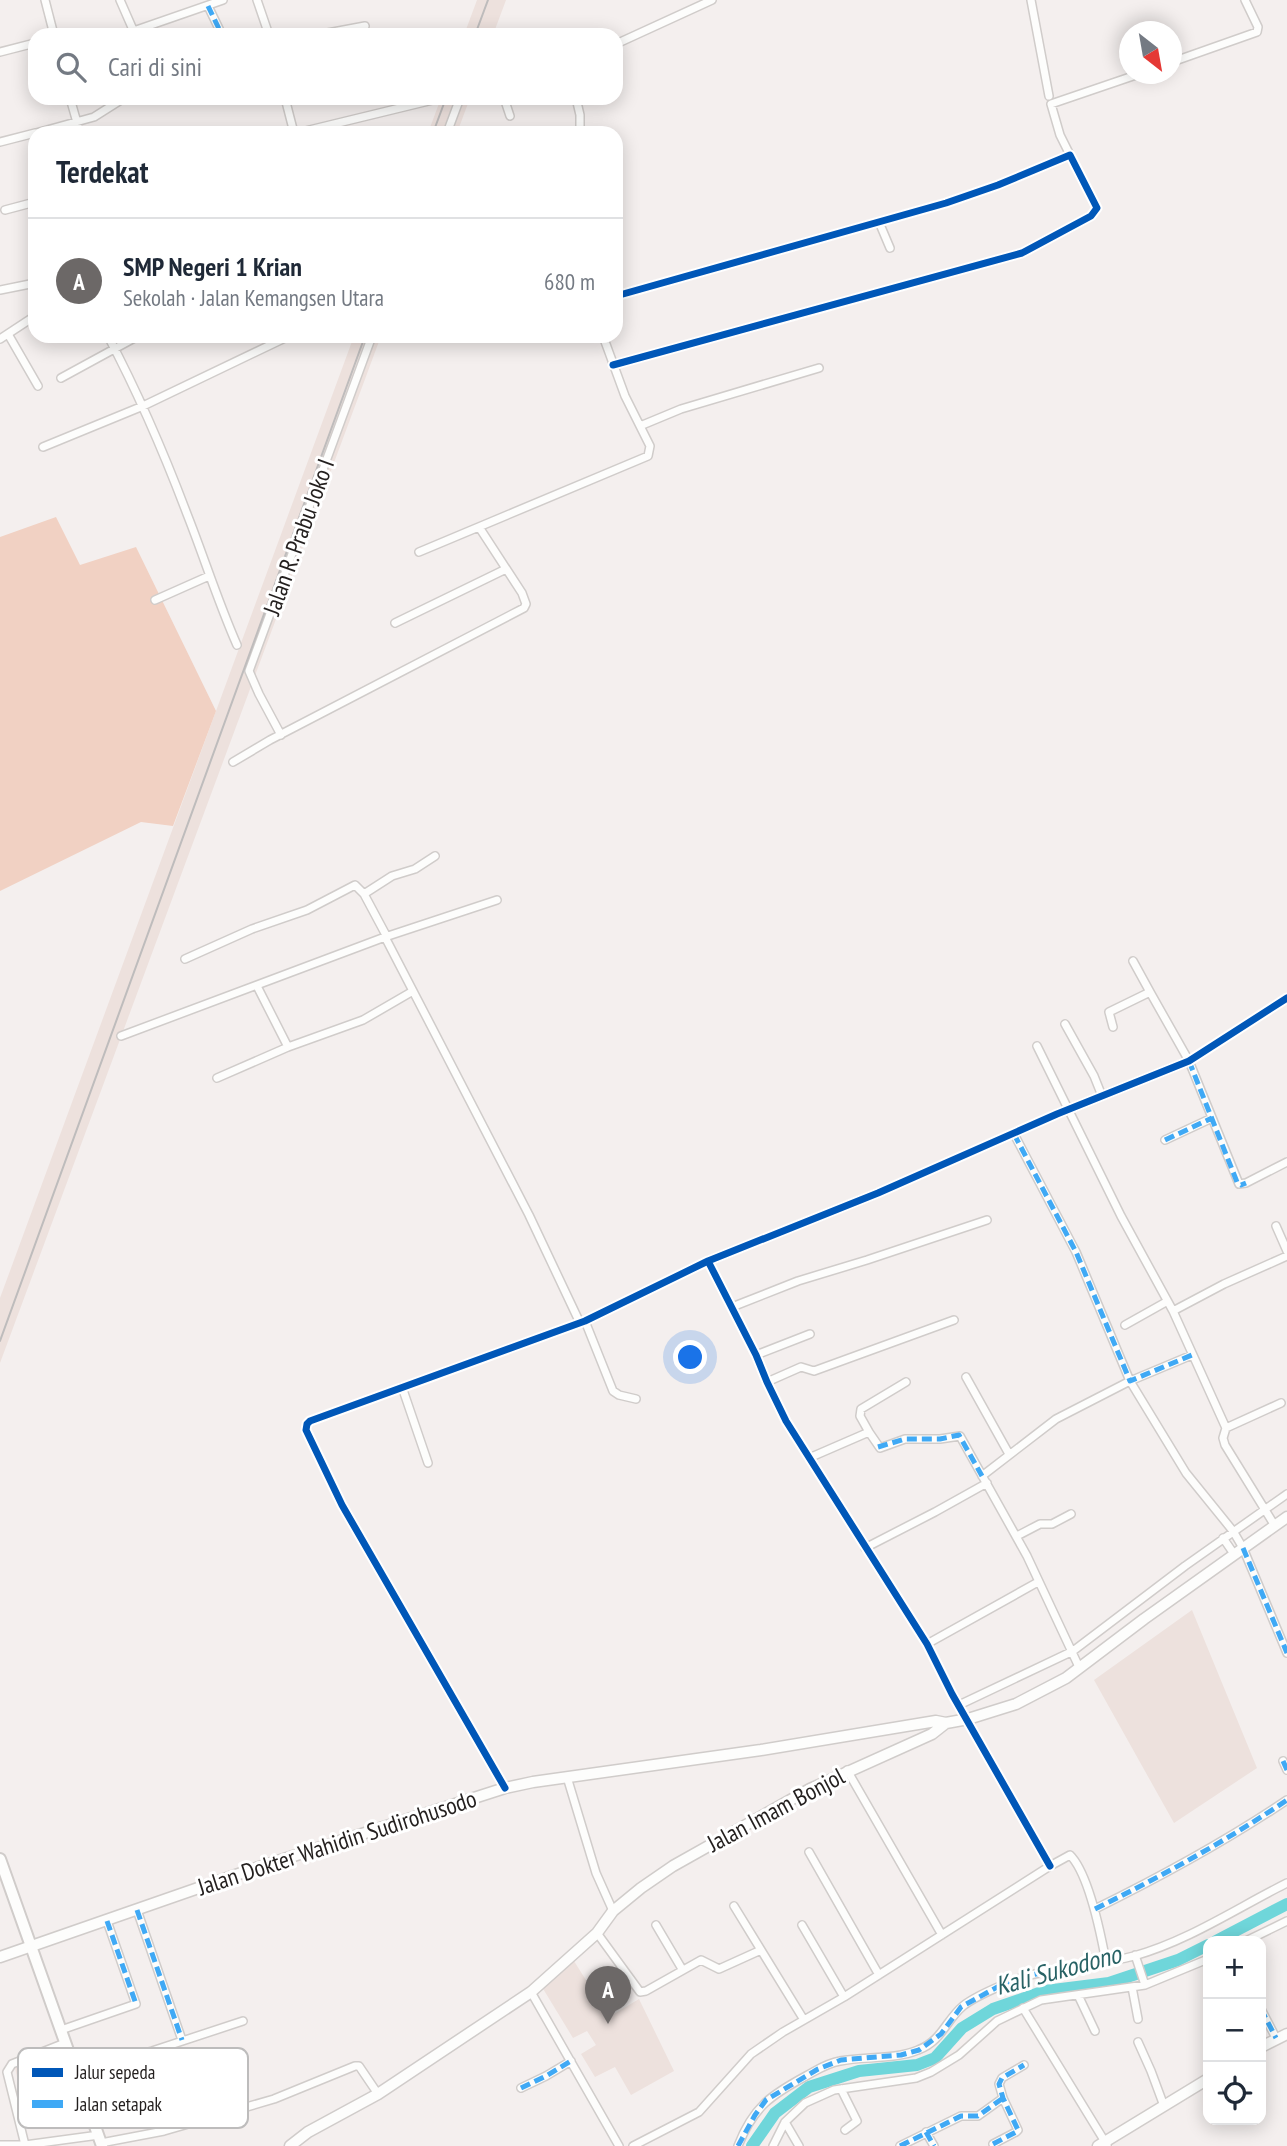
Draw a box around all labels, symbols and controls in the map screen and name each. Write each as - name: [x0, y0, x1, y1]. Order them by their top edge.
- north arrow: [1119, 21, 1182, 84]
- search box: [28, 28, 623, 105]
- icon: search: [52, 48, 90, 86]
- text: Cari di sini: [108, 50, 202, 83]
- text: Terdekat: [56, 152, 148, 191]
- text: SMP Negeri 1 Krian: [123, 250, 302, 283]
- text: A: [73, 267, 85, 296]
- text: 680 m: [544, 267, 595, 296]
- text: Sekolah · Jalan Kemangsen Utara: [123, 283, 384, 312]
- street label: Jalan R. Prabu Joko I: [256, 454, 341, 620]
- your location: [673, 1340, 707, 1374]
- street label: Jalan Imam Bonjol: [701, 1760, 850, 1859]
- street label: Jalan Dokter Wahidin Sudirohusodo: [193, 1783, 480, 1903]
- water label: Kali Sukodono: [992, 1936, 1126, 2002]
- map controls: [1203, 1936, 1266, 2125]
- button: +: [1203, 1936, 1266, 1999]
- pin: A: [585, 1966, 631, 2024]
- button: −: [1203, 1999, 1266, 2062]
- legend: [18, 2048, 248, 2128]
- text: Jalur sepeda: [74, 2060, 155, 2084]
- button: locate: [1203, 2062, 1266, 2125]
- text: Jalan setapak: [74, 2092, 163, 2116]

